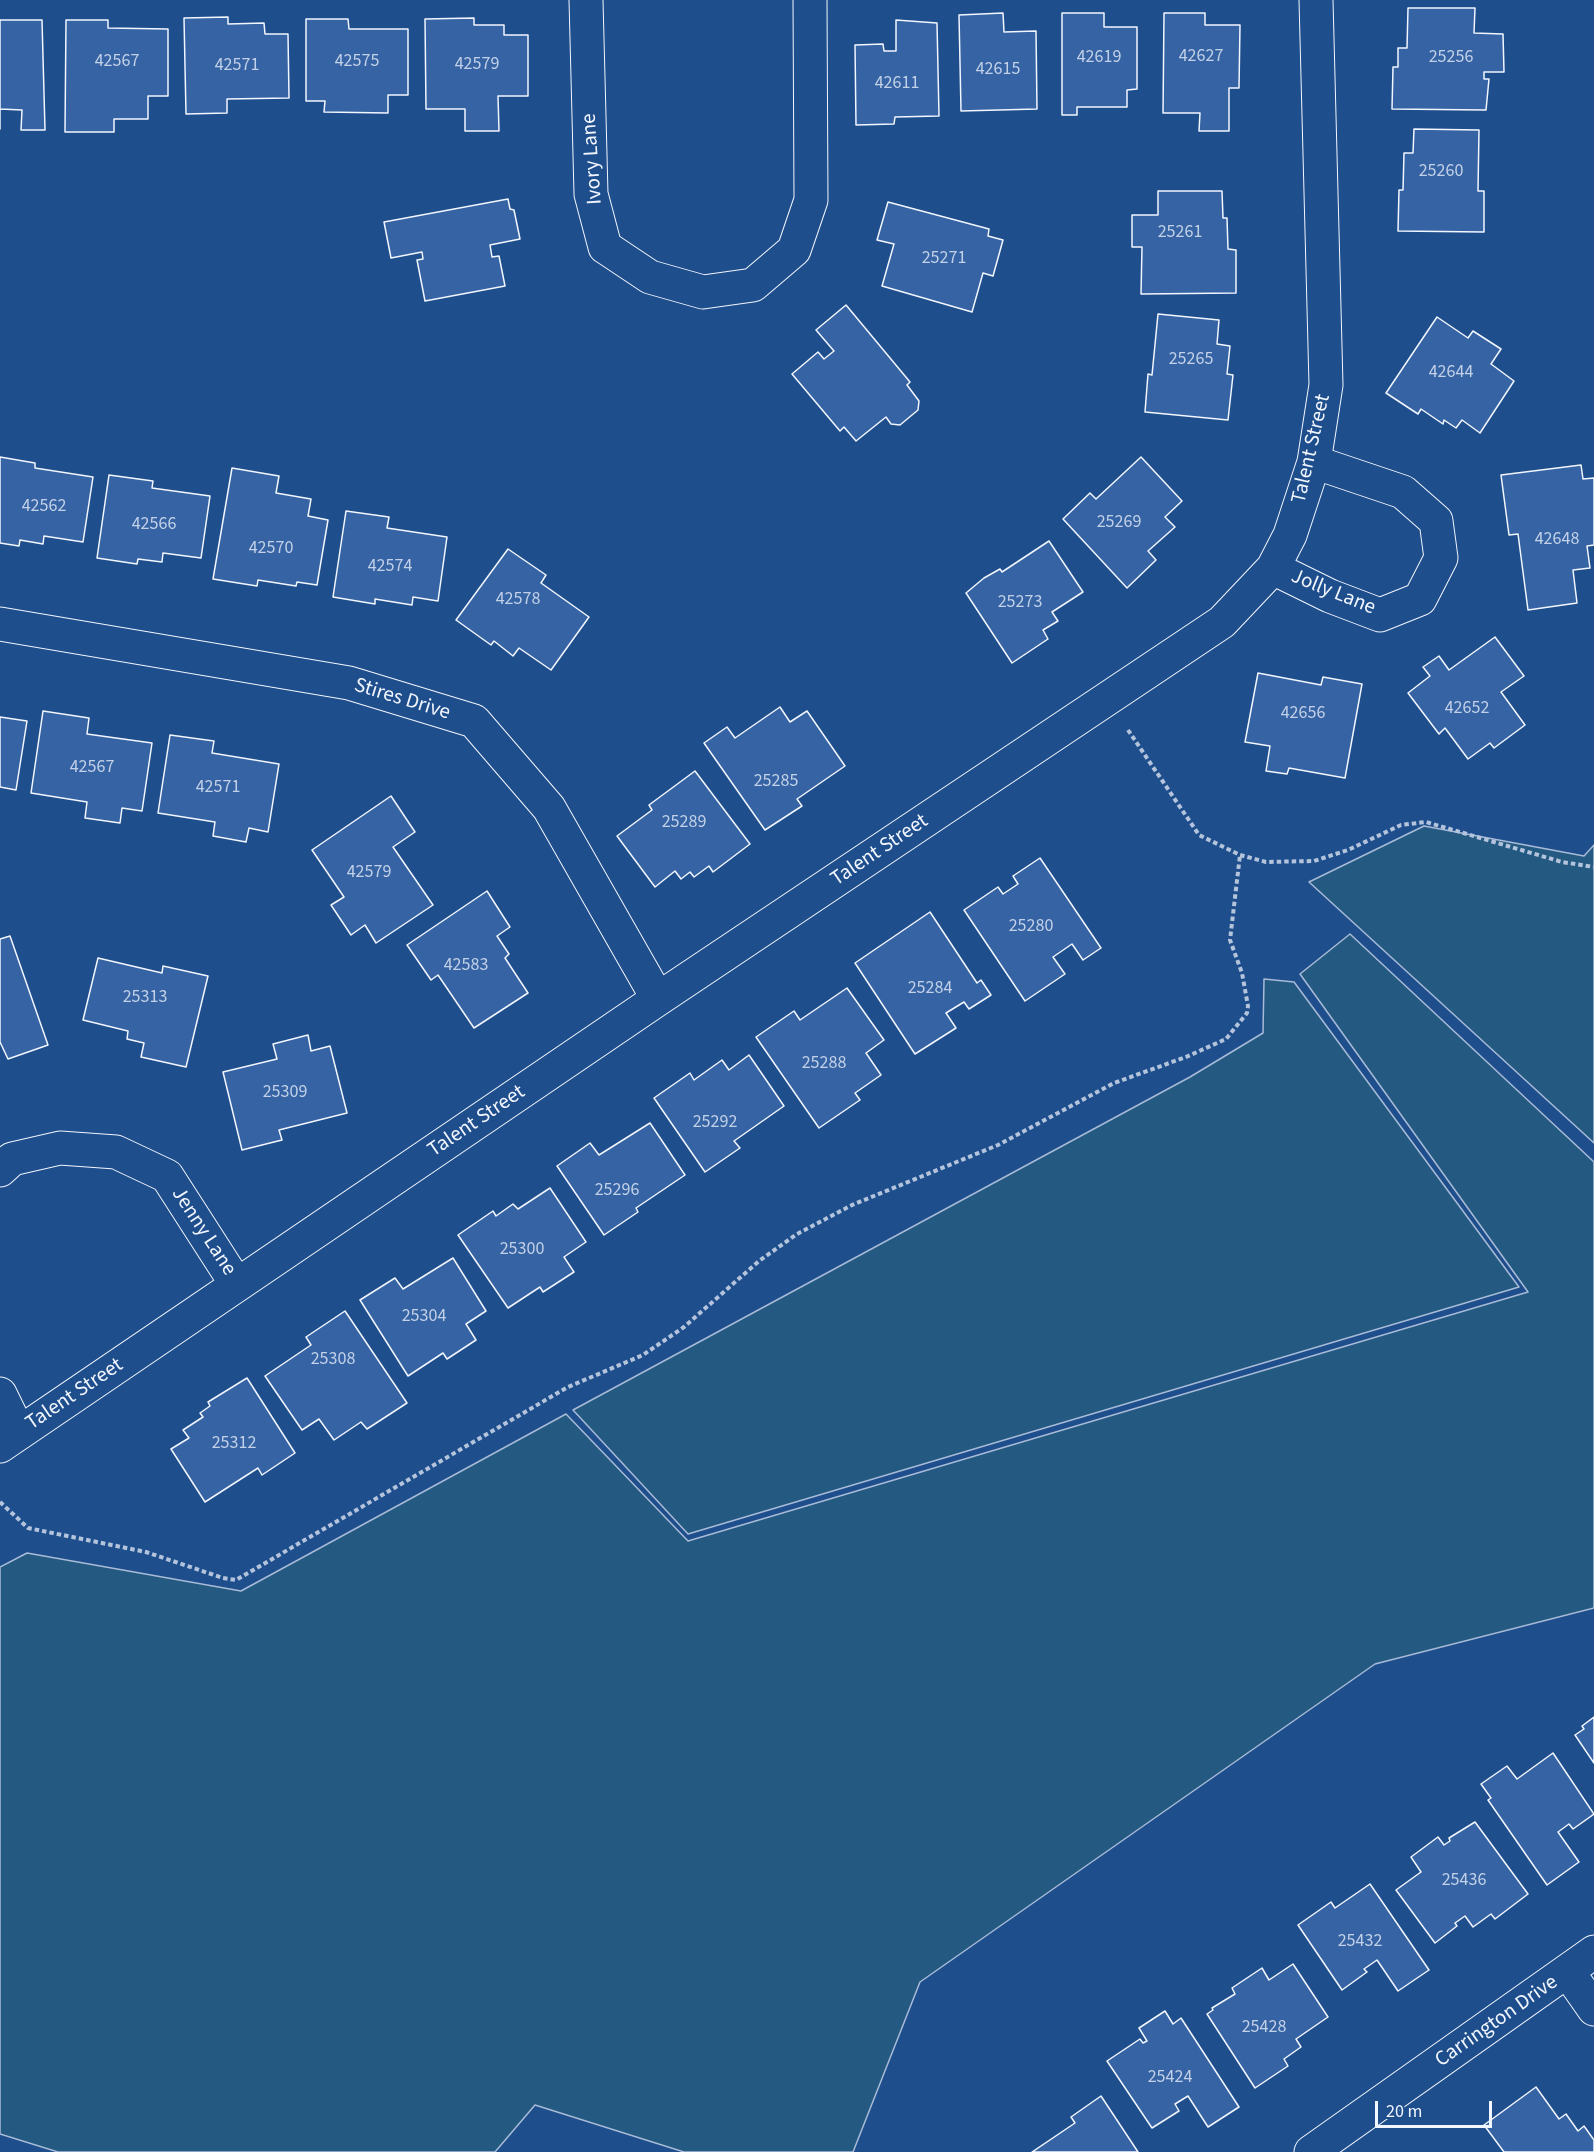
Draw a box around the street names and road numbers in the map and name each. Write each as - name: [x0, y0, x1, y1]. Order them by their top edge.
- street label: Ivory Lane: [577, 113, 609, 205]
- street label: Talent Street: [1287, 392, 1337, 506]
- street label: Jolly Lane: [1287, 565, 1379, 621]
- street label: Stires Drive: [351, 673, 453, 727]
- street label: Talent Street: [827, 809, 933, 893]
- street label: Talent Street: [424, 1080, 530, 1164]
- street label: Jenny Lane: [165, 1183, 241, 1281]
- street label: Talent Street: [22, 1353, 128, 1437]
- street label: Carrington Drive: [1431, 1970, 1563, 2074]

